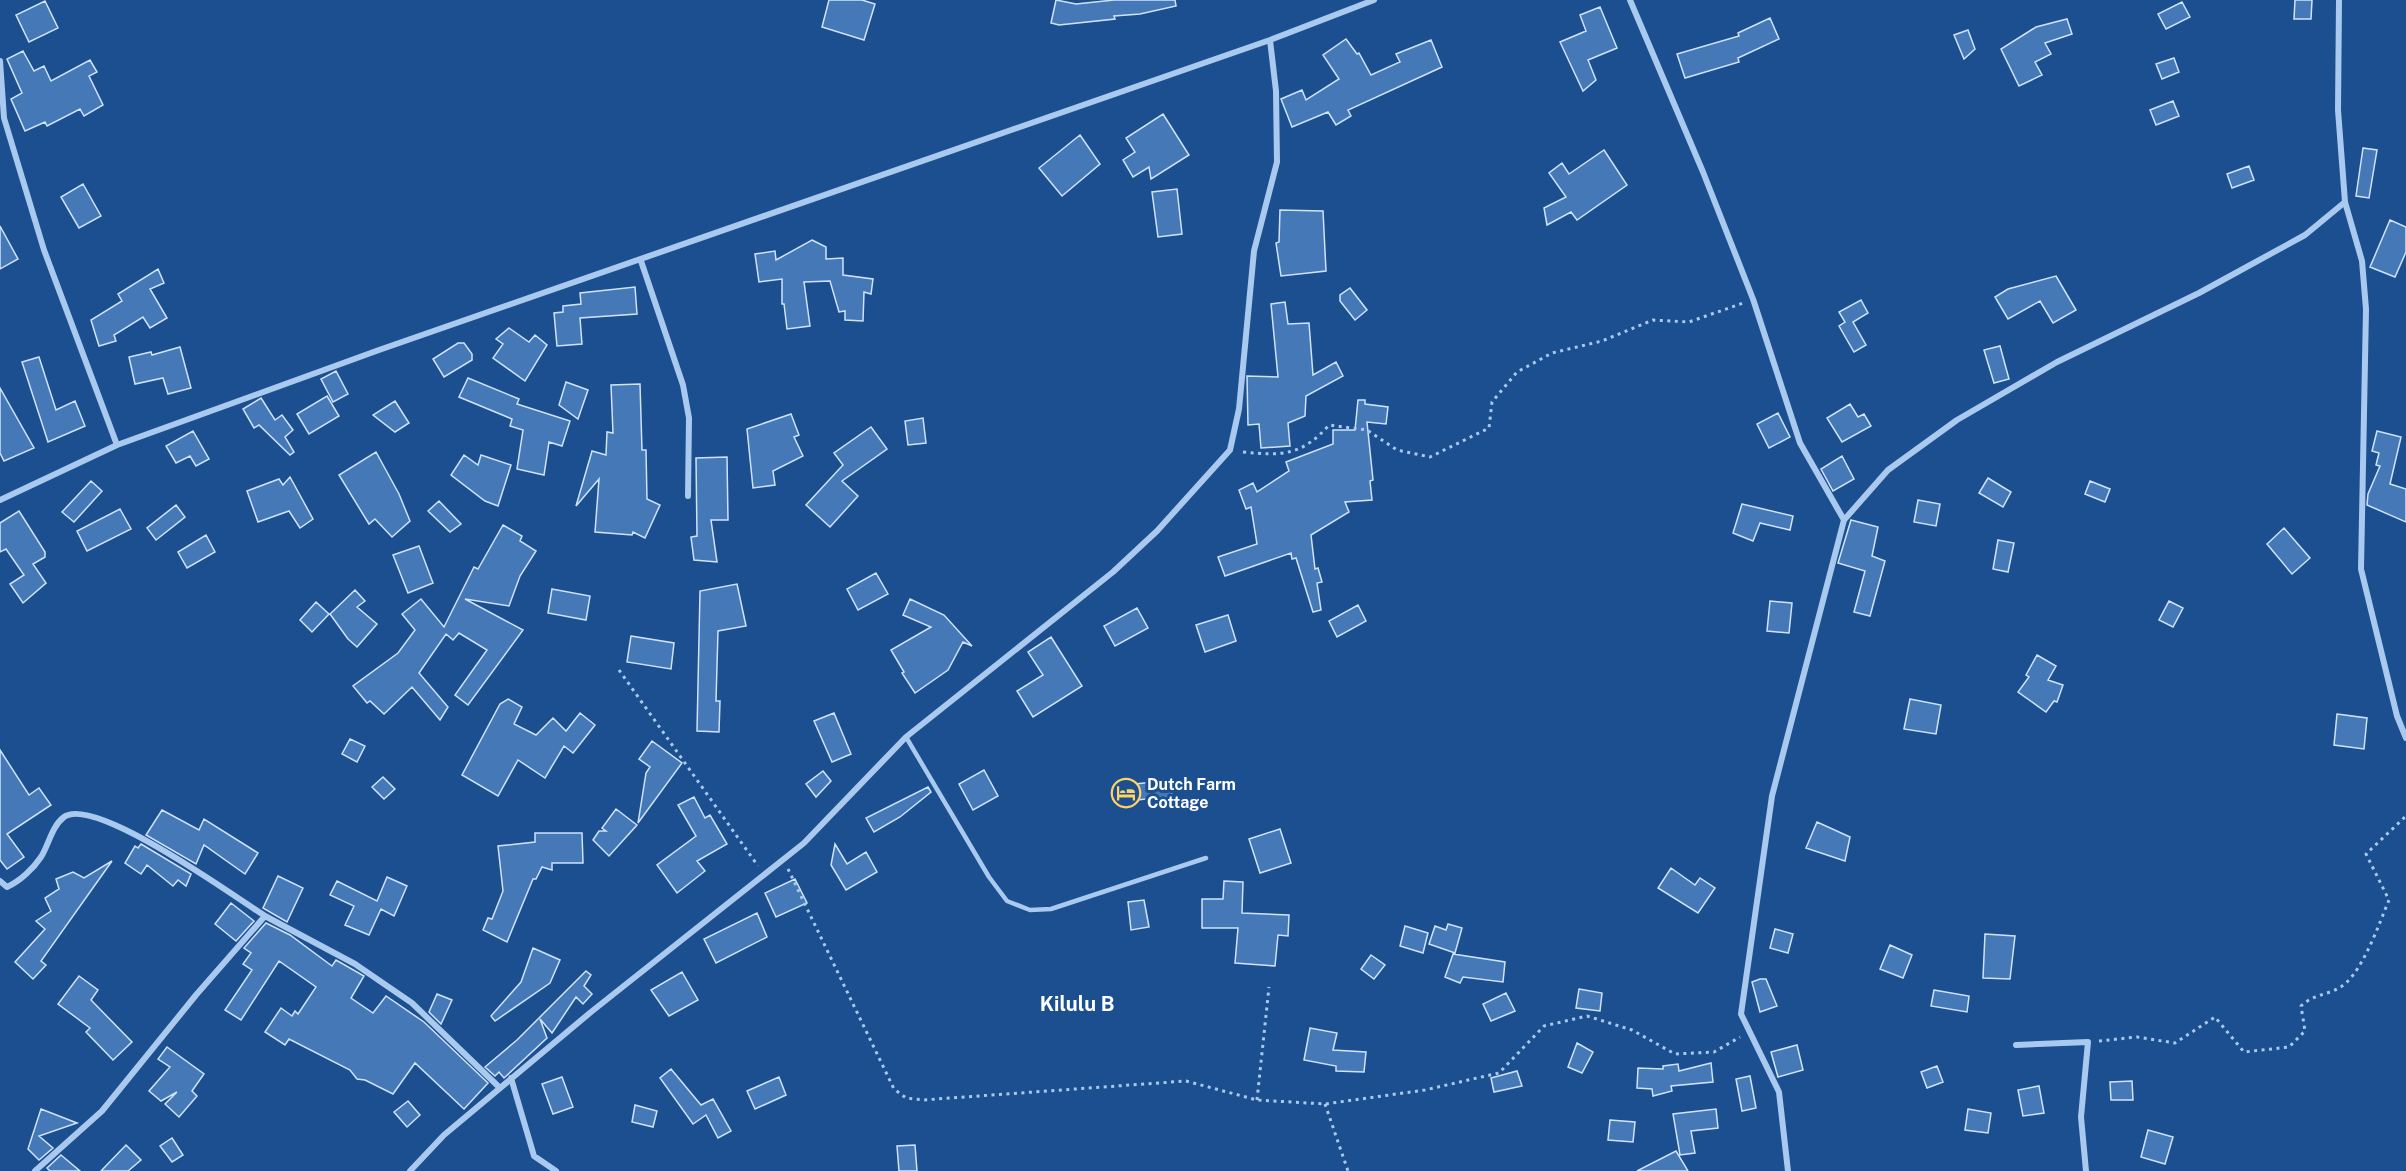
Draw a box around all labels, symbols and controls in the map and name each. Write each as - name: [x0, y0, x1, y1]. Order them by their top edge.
- place label: Dutch Farm Cottage: [1147, 775, 1236, 812]
- hotel icon: Dutch Farm Cottage: [1110, 777, 1142, 809]
- district label: Kilulu B: [1040, 992, 1114, 1016]

